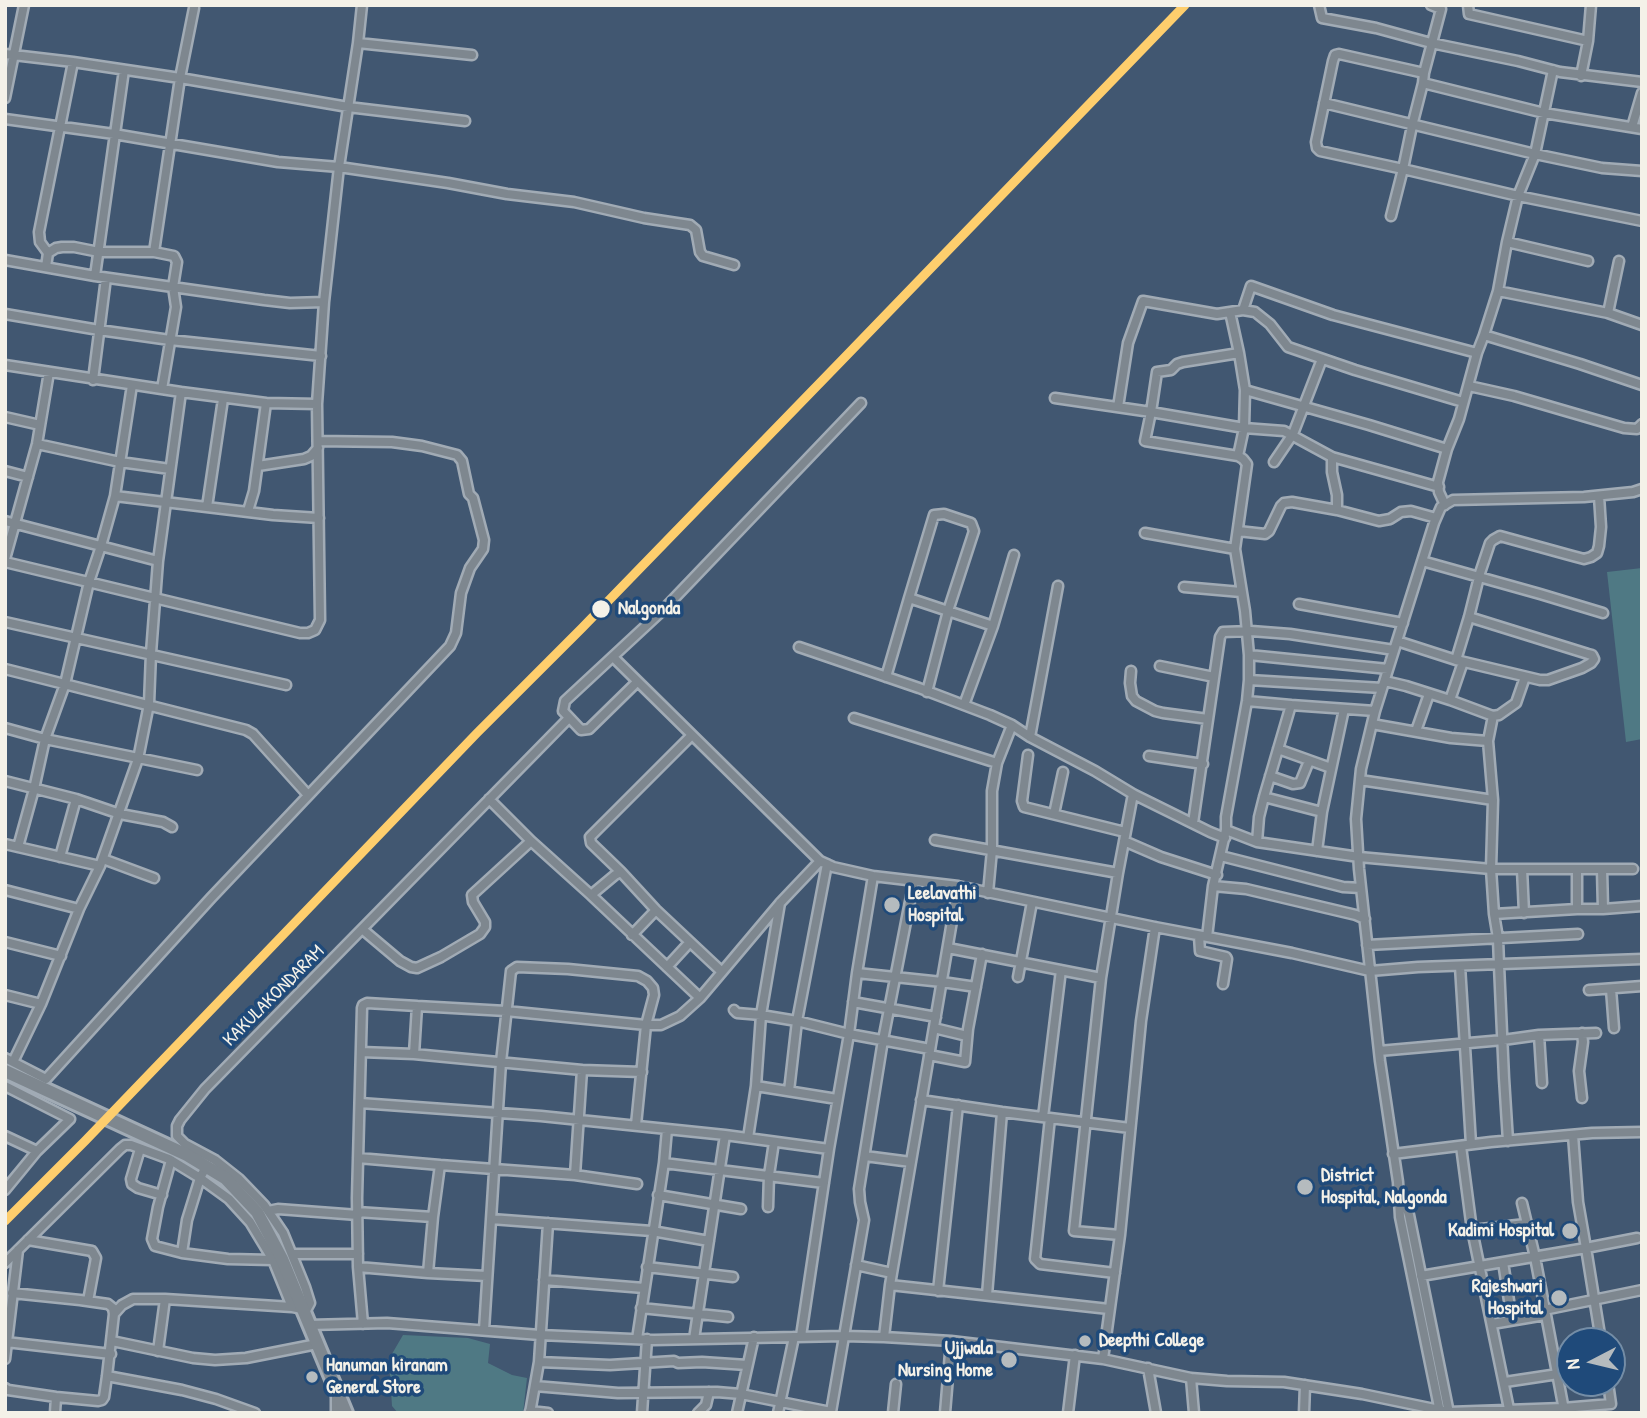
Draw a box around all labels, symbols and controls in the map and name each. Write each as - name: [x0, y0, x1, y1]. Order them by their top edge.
- marker: Nalgonda: [590, 598, 612, 620]
- place label: Nalgonda: [618, 598, 680, 620]
- place label: Leelavathi Hospital: [908, 883, 977, 927]
- marker: Leelavathi Hospital: [882, 895, 902, 915]
- street label: KAKULAKONDARAM: [219, 941, 329, 1051]
- place label: District Hospital, Nalgonda: [1321, 1165, 1447, 1209]
- marker: District Hospital, Nalgonda: [1295, 1177, 1315, 1197]
- place label: Kadimi Hospital: [1448, 1220, 1554, 1242]
- marker: Kadimi Hospital: [1560, 1221, 1580, 1241]
- place label: Rajeshwari Hospital: [1472, 1276, 1543, 1320]
- marker: Rajeshwari Hospital: [1549, 1288, 1569, 1308]
- north arrow: [1556, 1327, 1626, 1397]
- place label: Deepthi College: [1099, 1330, 1204, 1352]
- marker: Deepthi College: [1077, 1333, 1093, 1349]
- place label: Ujjwala Nursing Home: [898, 1338, 993, 1382]
- marker: Ujjwala Nursing Home: [999, 1350, 1019, 1370]
- place label: Hanuman kiranam General Store: [326, 1355, 448, 1399]
- text: N: [1559, 1358, 1586, 1371]
- marker: Hanuman kiranam General Store: [304, 1369, 320, 1385]

